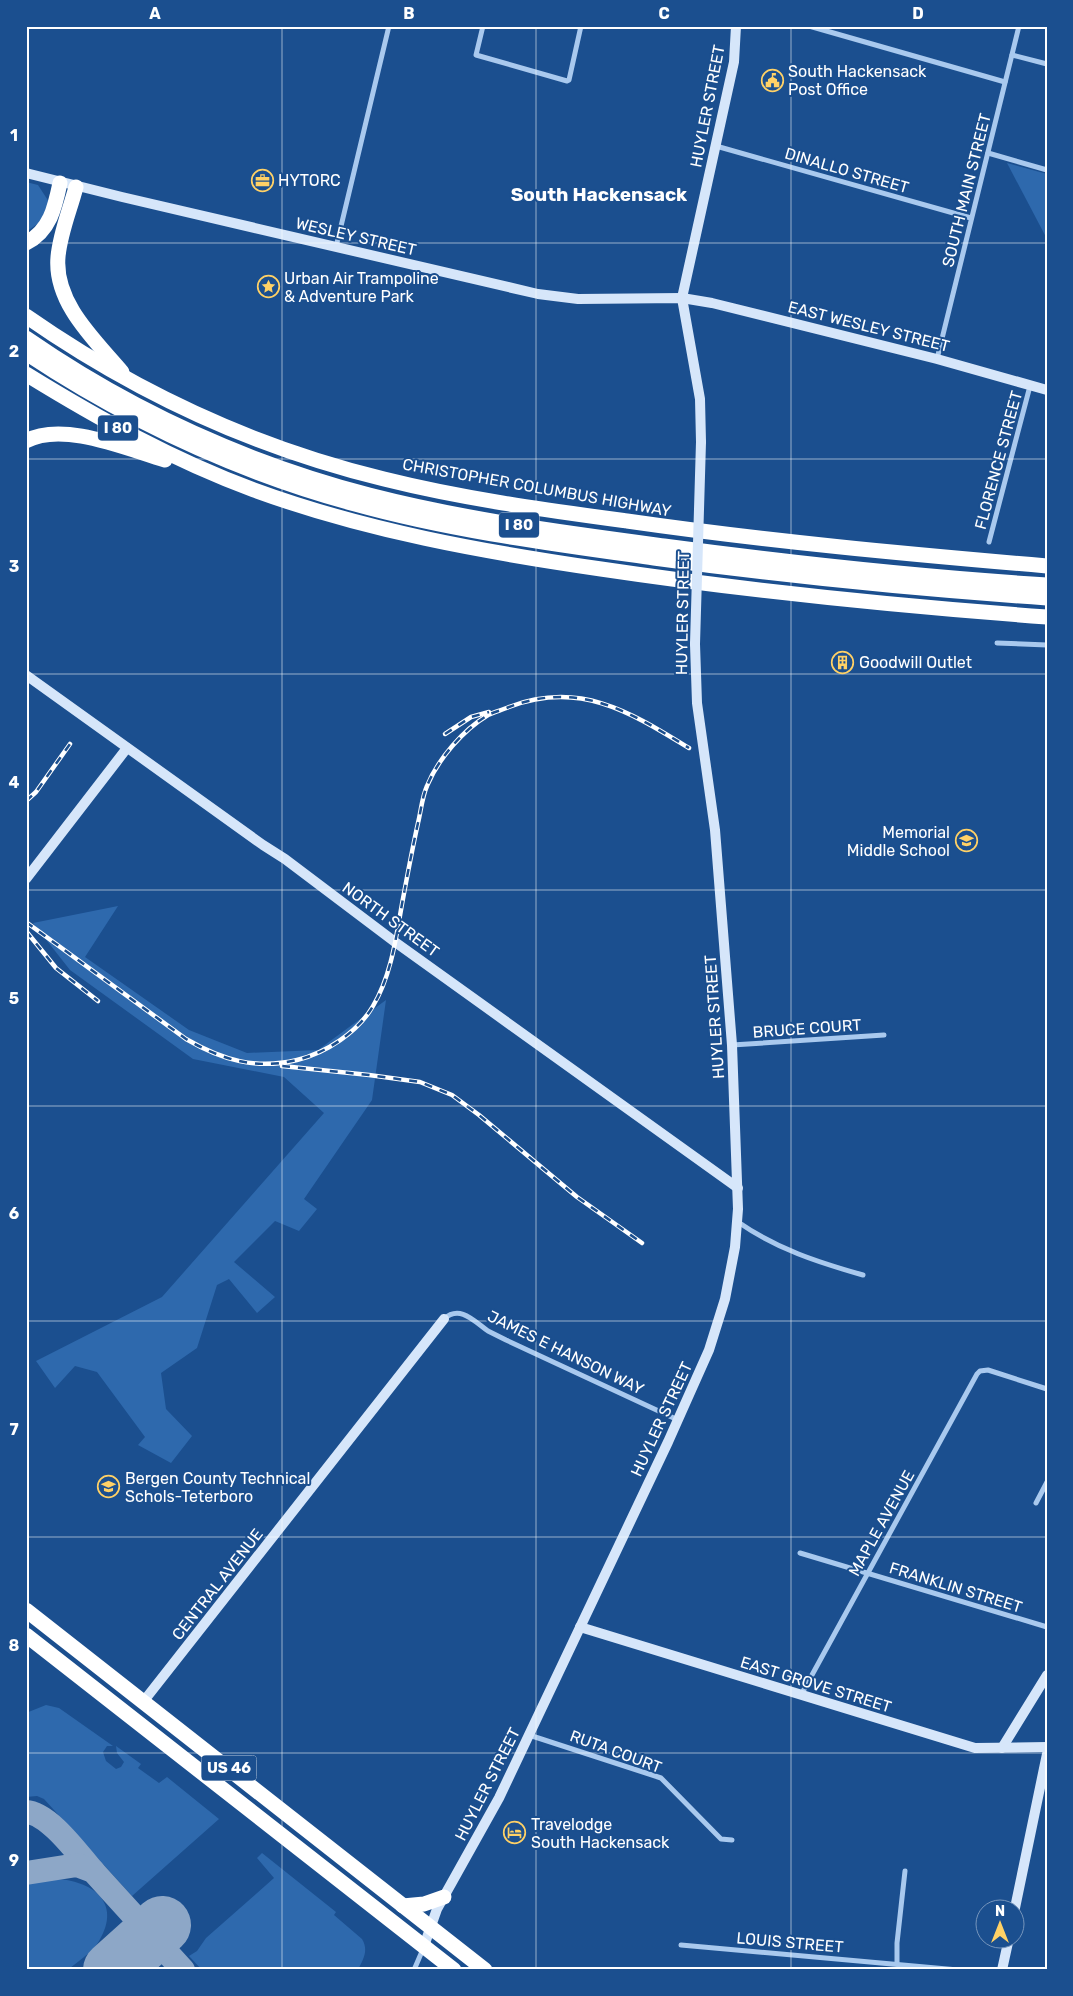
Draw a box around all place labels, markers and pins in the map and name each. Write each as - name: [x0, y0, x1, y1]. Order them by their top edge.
- place label: South Hackensack Post Office: [788, 62, 927, 99]
- public building icon: South Hackensack Post Office: [760, 68, 784, 92]
- office icon: HYTORC: [250, 168, 274, 192]
- place label: HYTORC: [278, 171, 341, 190]
- place label: Urban Air Trampoline & Adventure Park: [284, 269, 439, 306]
- place icon: Urban Air Trampoline & Adventure Park: [256, 275, 280, 299]
- building icon: Goodwill Outlet: [831, 650, 855, 674]
- place label: Goodwill Outlet: [859, 653, 972, 672]
- place label: Memorial Middle School: [847, 823, 950, 860]
- school or university icon: Memorial Middle School: [954, 829, 978, 853]
- place label: Bergen County Technical Schols-Teterboro: [125, 1469, 310, 1506]
- school or university icon: Bergen County Technical Schols-Teterboro: [97, 1475, 121, 1499]
- place label: Travelodge South Hackensack: [531, 1815, 670, 1852]
- hotel icon: Travelodge South Hackensack: [503, 1821, 527, 1845]

